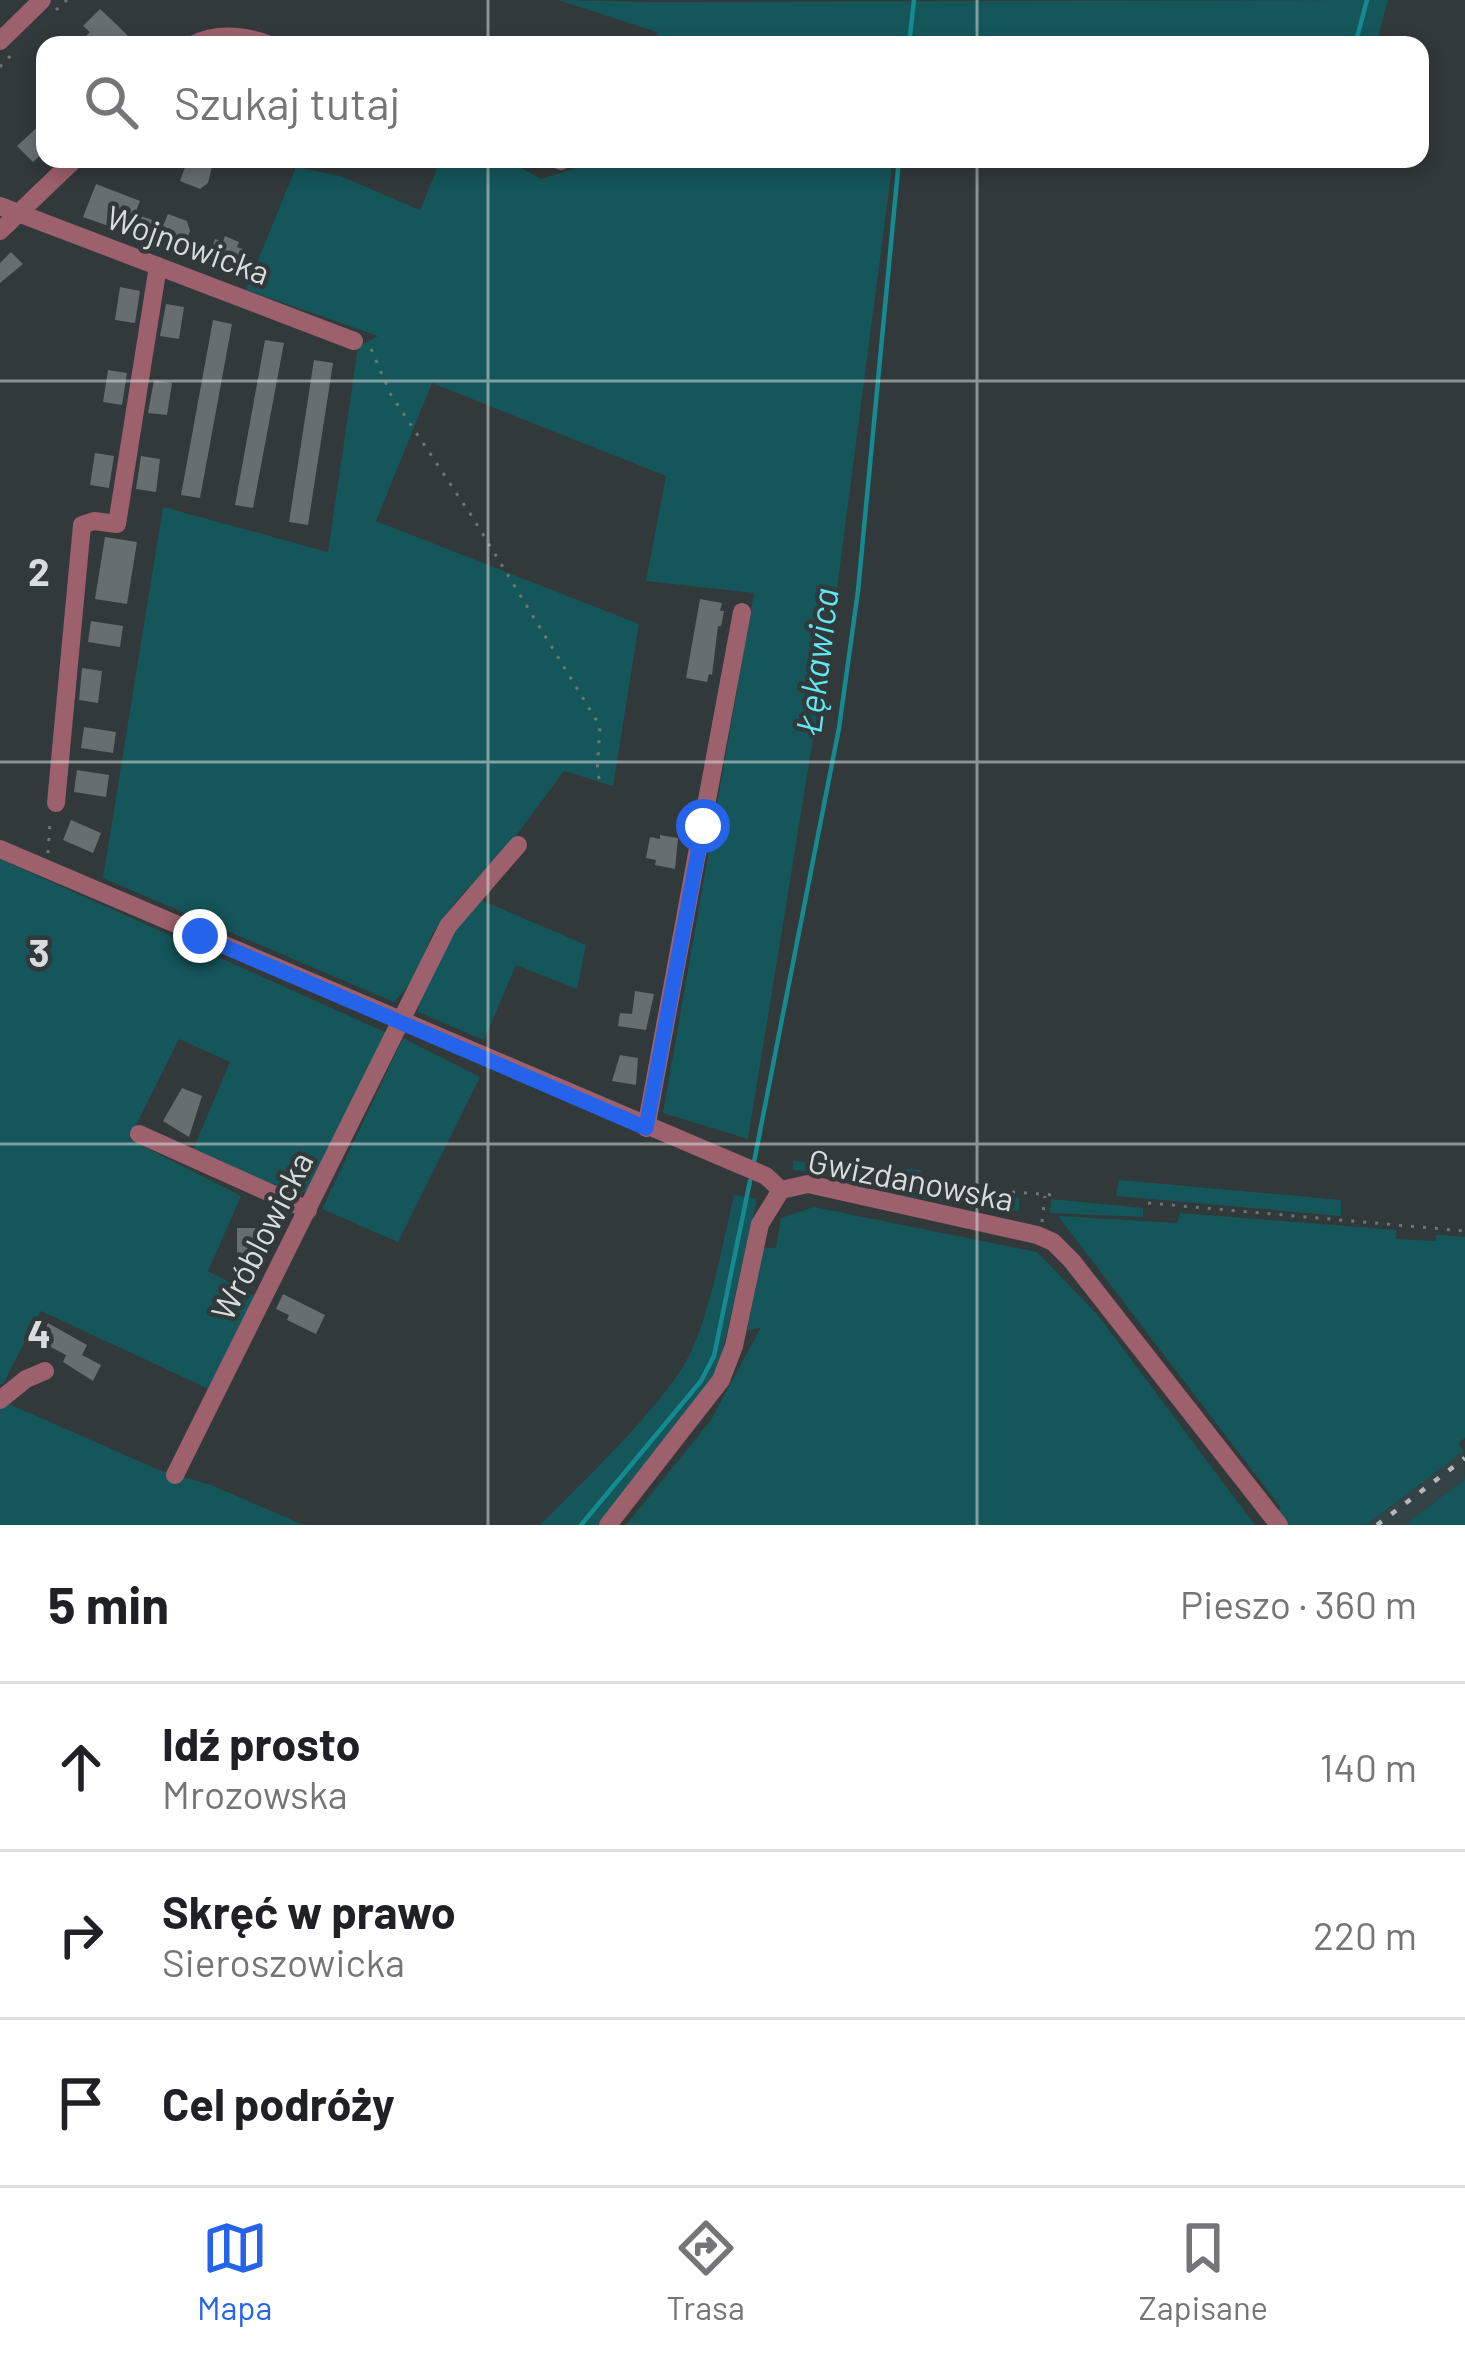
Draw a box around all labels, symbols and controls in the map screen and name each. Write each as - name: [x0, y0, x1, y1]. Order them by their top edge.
- search box: [36, 36, 1429, 168]
- icon: search: [78, 69, 144, 135]
- text: Szukaj tutaj: [174, 75, 401, 129]
- street label: Wojnowicka: [101, 196, 275, 292]
- text: 2: [28, 547, 50, 594]
- water label: Łękawica: [785, 585, 846, 737]
- route start: [676, 799, 730, 853]
- route end: [173, 909, 227, 963]
- text: 3: [28, 928, 50, 975]
- street label: Gwizdanowska: [805, 1139, 1017, 1219]
- street label: Wróblowicka: [202, 1145, 321, 1326]
- text: 4: [27, 1309, 51, 1356]
- text: 5 min: [48, 1573, 169, 1634]
- text: Pieszo · 360 m: [1180, 1580, 1417, 1627]
- text: Idź prosto: [162, 1716, 361, 1770]
- icon: ahead: [48, 1734, 114, 1800]
- text: 140 m: [1320, 1743, 1417, 1790]
- text: Mrozowska: [162, 1770, 348, 1817]
- text: Skręć w prawo: [162, 1884, 456, 1938]
- icon: right: [48, 1902, 114, 1968]
- text: 220 m: [1313, 1911, 1417, 1958]
- text: Sieroszowicka: [162, 1938, 405, 1985]
- icon: arrive: [48, 2070, 114, 2136]
- text: Cel podróży: [162, 2076, 395, 2130]
- tab: Mapa: [197, 2215, 272, 2327]
- tab: Trasa: [666, 2215, 745, 2327]
- tab: Zapisane: [1139, 2215, 1268, 2327]

